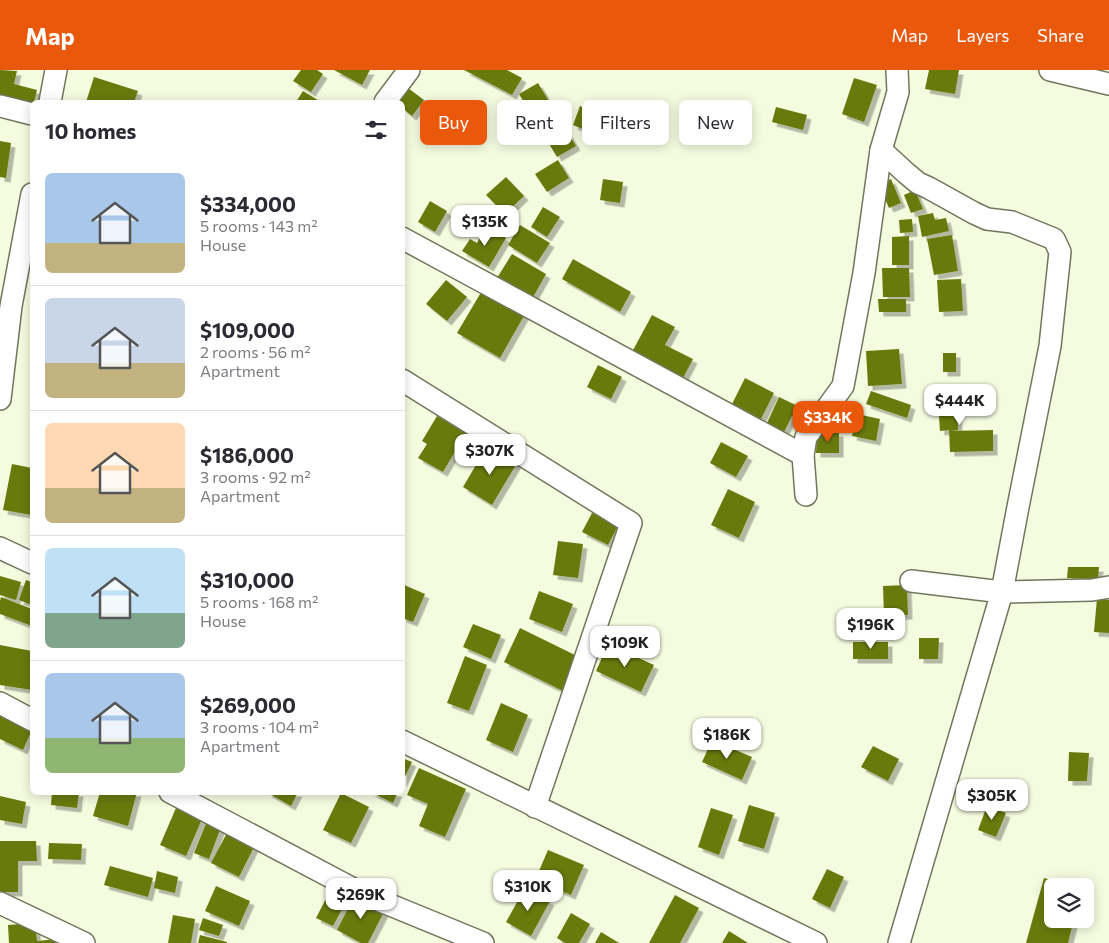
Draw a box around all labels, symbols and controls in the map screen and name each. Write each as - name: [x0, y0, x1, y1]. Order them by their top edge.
- text: Map: [25, 21, 75, 50]
- text: Map: [891, 24, 928, 46]
- text: Layers: [956, 24, 1009, 46]
- text: Share: [1037, 24, 1084, 46]
- chip: Buy: [420, 100, 487, 145]
- chip: Rent: [497, 100, 572, 145]
- chip: Filters: [582, 100, 669, 145]
- chip: New: [679, 100, 752, 145]
- icon: filters: [362, 116, 390, 144]
- text: 10 homes: [45, 118, 136, 143]
- text: $334,000: [200, 191, 296, 216]
- icon: home: [85, 193, 145, 253]
- pin: $135K: [450, 204, 520, 247]
- text: $135K: [462, 211, 508, 230]
- text: 5 rooms · 143 m²: [200, 216, 318, 235]
- text: House: [200, 235, 246, 254]
- text: $109,000: [200, 317, 295, 342]
- icon: home: [85, 318, 145, 378]
- text: 2 rooms · 56 m²: [200, 342, 311, 361]
- text: Apartment: [200, 361, 280, 380]
- pin: $444K: [925, 384, 995, 426]
- text: $444K: [935, 390, 985, 409]
- pin: $334K: [793, 400, 863, 443]
- text: $334K: [804, 407, 852, 426]
- pin: $307K: [455, 434, 525, 476]
- text: $307K: [466, 440, 514, 459]
- text: $186,000: [200, 442, 294, 467]
- icon: home: [85, 443, 145, 503]
- text: 3 rooms · 92 m²: [200, 467, 311, 486]
- text: Apartment: [200, 486, 280, 505]
- text: $310,000: [200, 567, 294, 592]
- icon: home: [85, 568, 145, 628]
- text: 5 rooms · 168 m²: [200, 592, 318, 611]
- pin: $196K: [836, 608, 906, 650]
- text: House: [200, 611, 246, 630]
- text: $196K: [847, 614, 895, 633]
- pin: $109K: [590, 626, 660, 668]
- text: $109K: [601, 632, 649, 651]
- text: $269,000: [200, 692, 296, 717]
- icon: home: [85, 693, 145, 753]
- text: 3 rooms · 104 m²: [200, 717, 319, 736]
- pin: $186K: [692, 718, 762, 760]
- text: $186K: [703, 724, 751, 743]
- text: Apartment: [200, 736, 280, 755]
- pin: $305K: [957, 778, 1027, 821]
- text: $305K: [967, 785, 1017, 804]
- pin: $310K: [493, 870, 563, 912]
- text: $310K: [504, 876, 552, 895]
- pin: $269K: [326, 878, 396, 920]
- map controls: [1044, 878, 1094, 928]
- button: layers: [1044, 878, 1094, 928]
- text: $269K: [337, 884, 385, 903]

